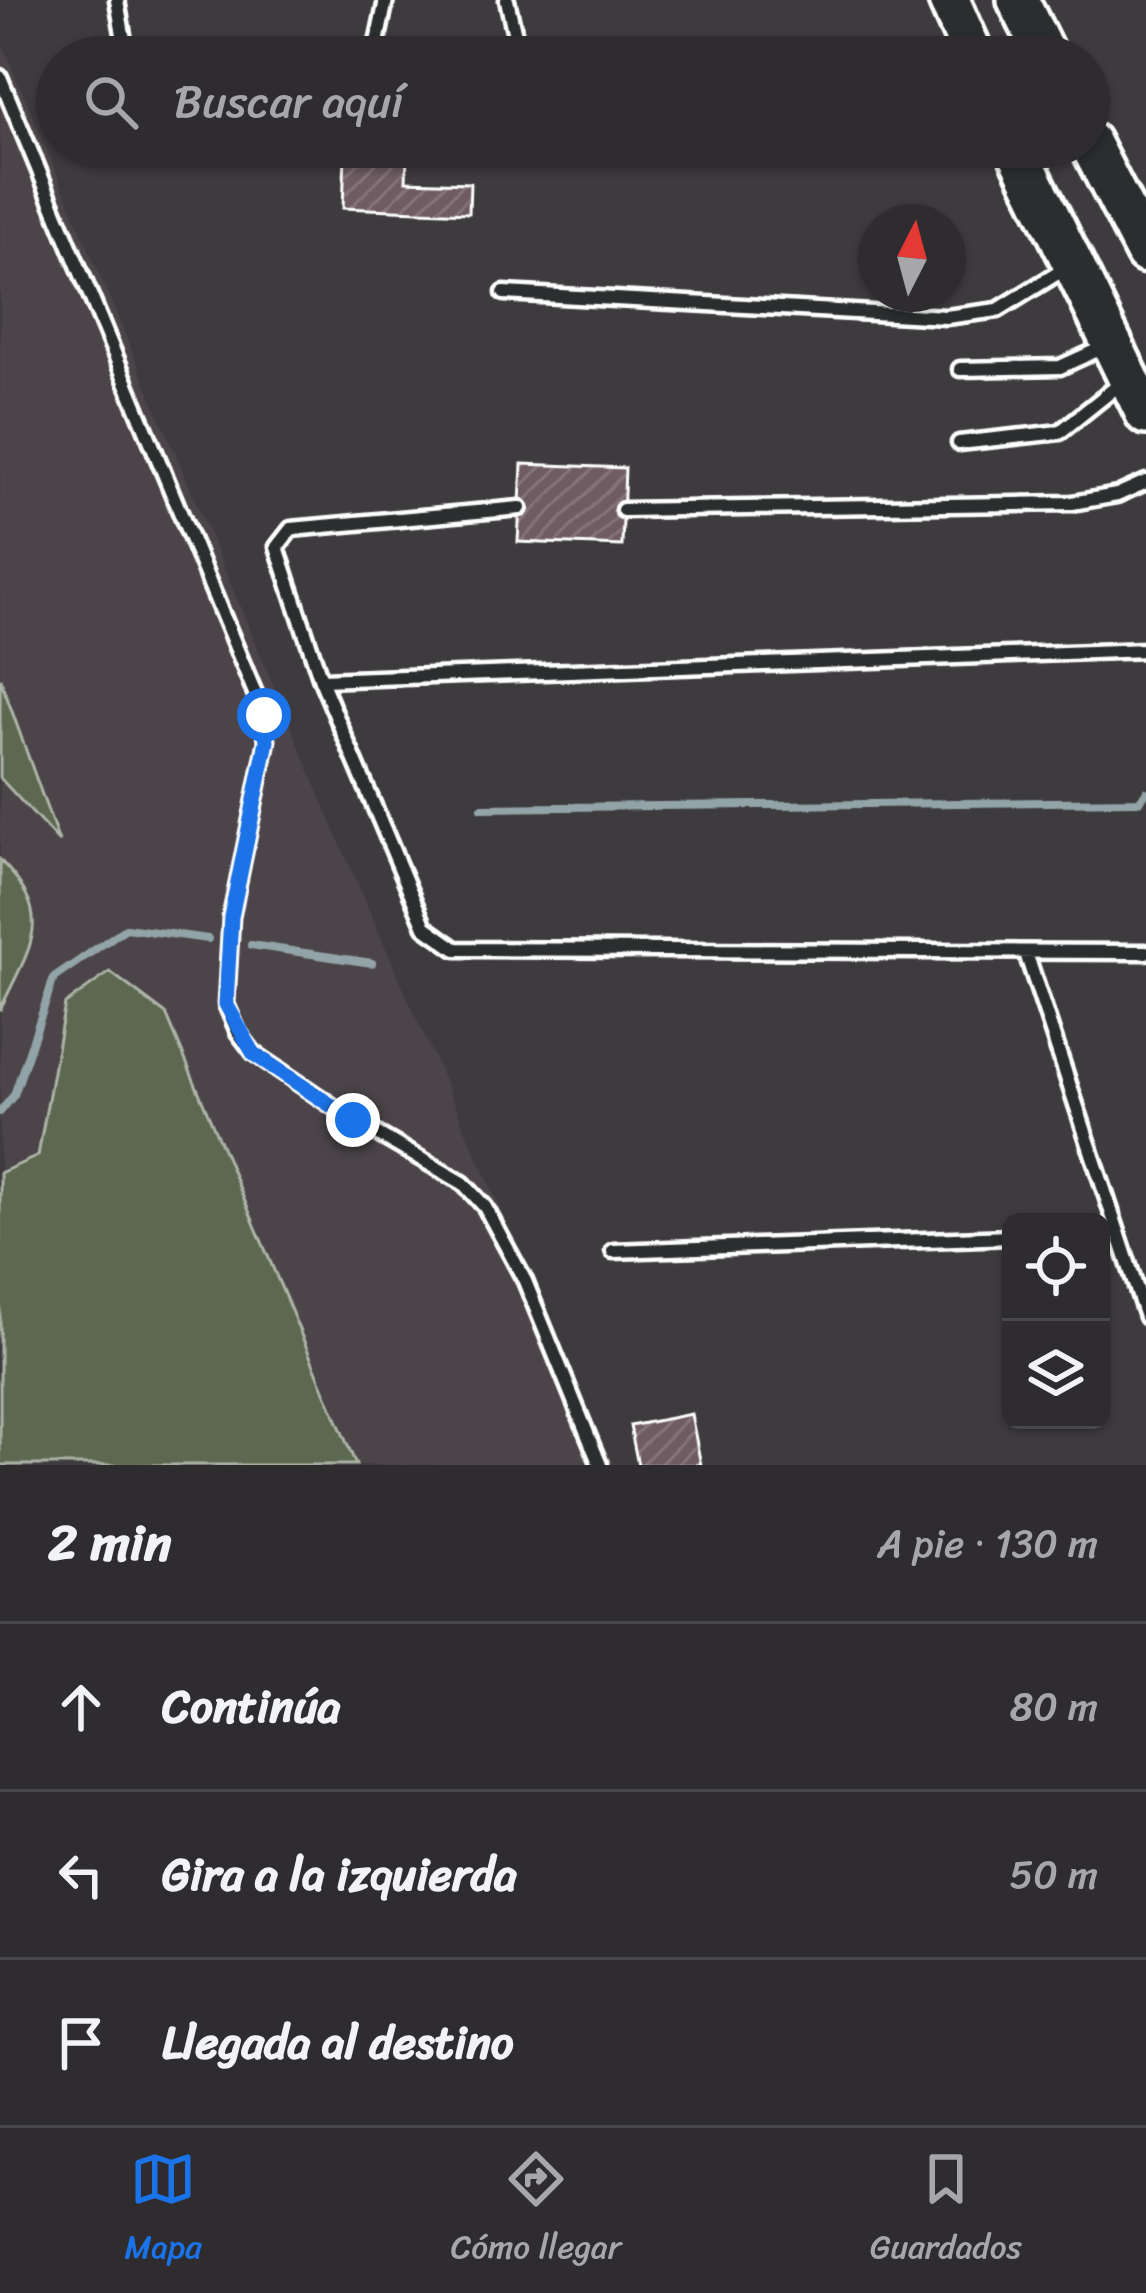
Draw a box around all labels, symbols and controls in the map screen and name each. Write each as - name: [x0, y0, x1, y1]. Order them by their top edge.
- search box: [36, 36, 1110, 168]
- text: Buscar aquí: [174, 62, 403, 142]
- icon: search: [78, 69, 144, 135]
- north arrow: [858, 204, 966, 312]
- route start: [237, 688, 291, 742]
- route end: [326, 1093, 380, 1147]
- map controls: [1002, 1213, 1110, 1429]
- button: locate: [1002, 1213, 1110, 1321]
- button: layers: [1002, 1321, 1110, 1429]
- text: 2 min: [48, 1498, 171, 1588]
- text: A pie · 130 m: [877, 1509, 1098, 1578]
- text: Continúa: [162, 1667, 340, 1747]
- text: 80 m: [1010, 1672, 1098, 1741]
- icon: ahead: [48, 1674, 114, 1740]
- text: Gira a la izquierda: [162, 1835, 517, 1915]
- text: 50 m: [1009, 1840, 1098, 1909]
- icon: left: [48, 1842, 114, 1908]
- text: Llegada al destino: [162, 2003, 514, 2083]
- icon: arrive: [48, 2010, 114, 2076]
- tab: Mapa: [124, 2146, 202, 2276]
- tab: Cómo llegar: [451, 2146, 621, 2276]
- tab: Guardados: [870, 2146, 1022, 2276]

